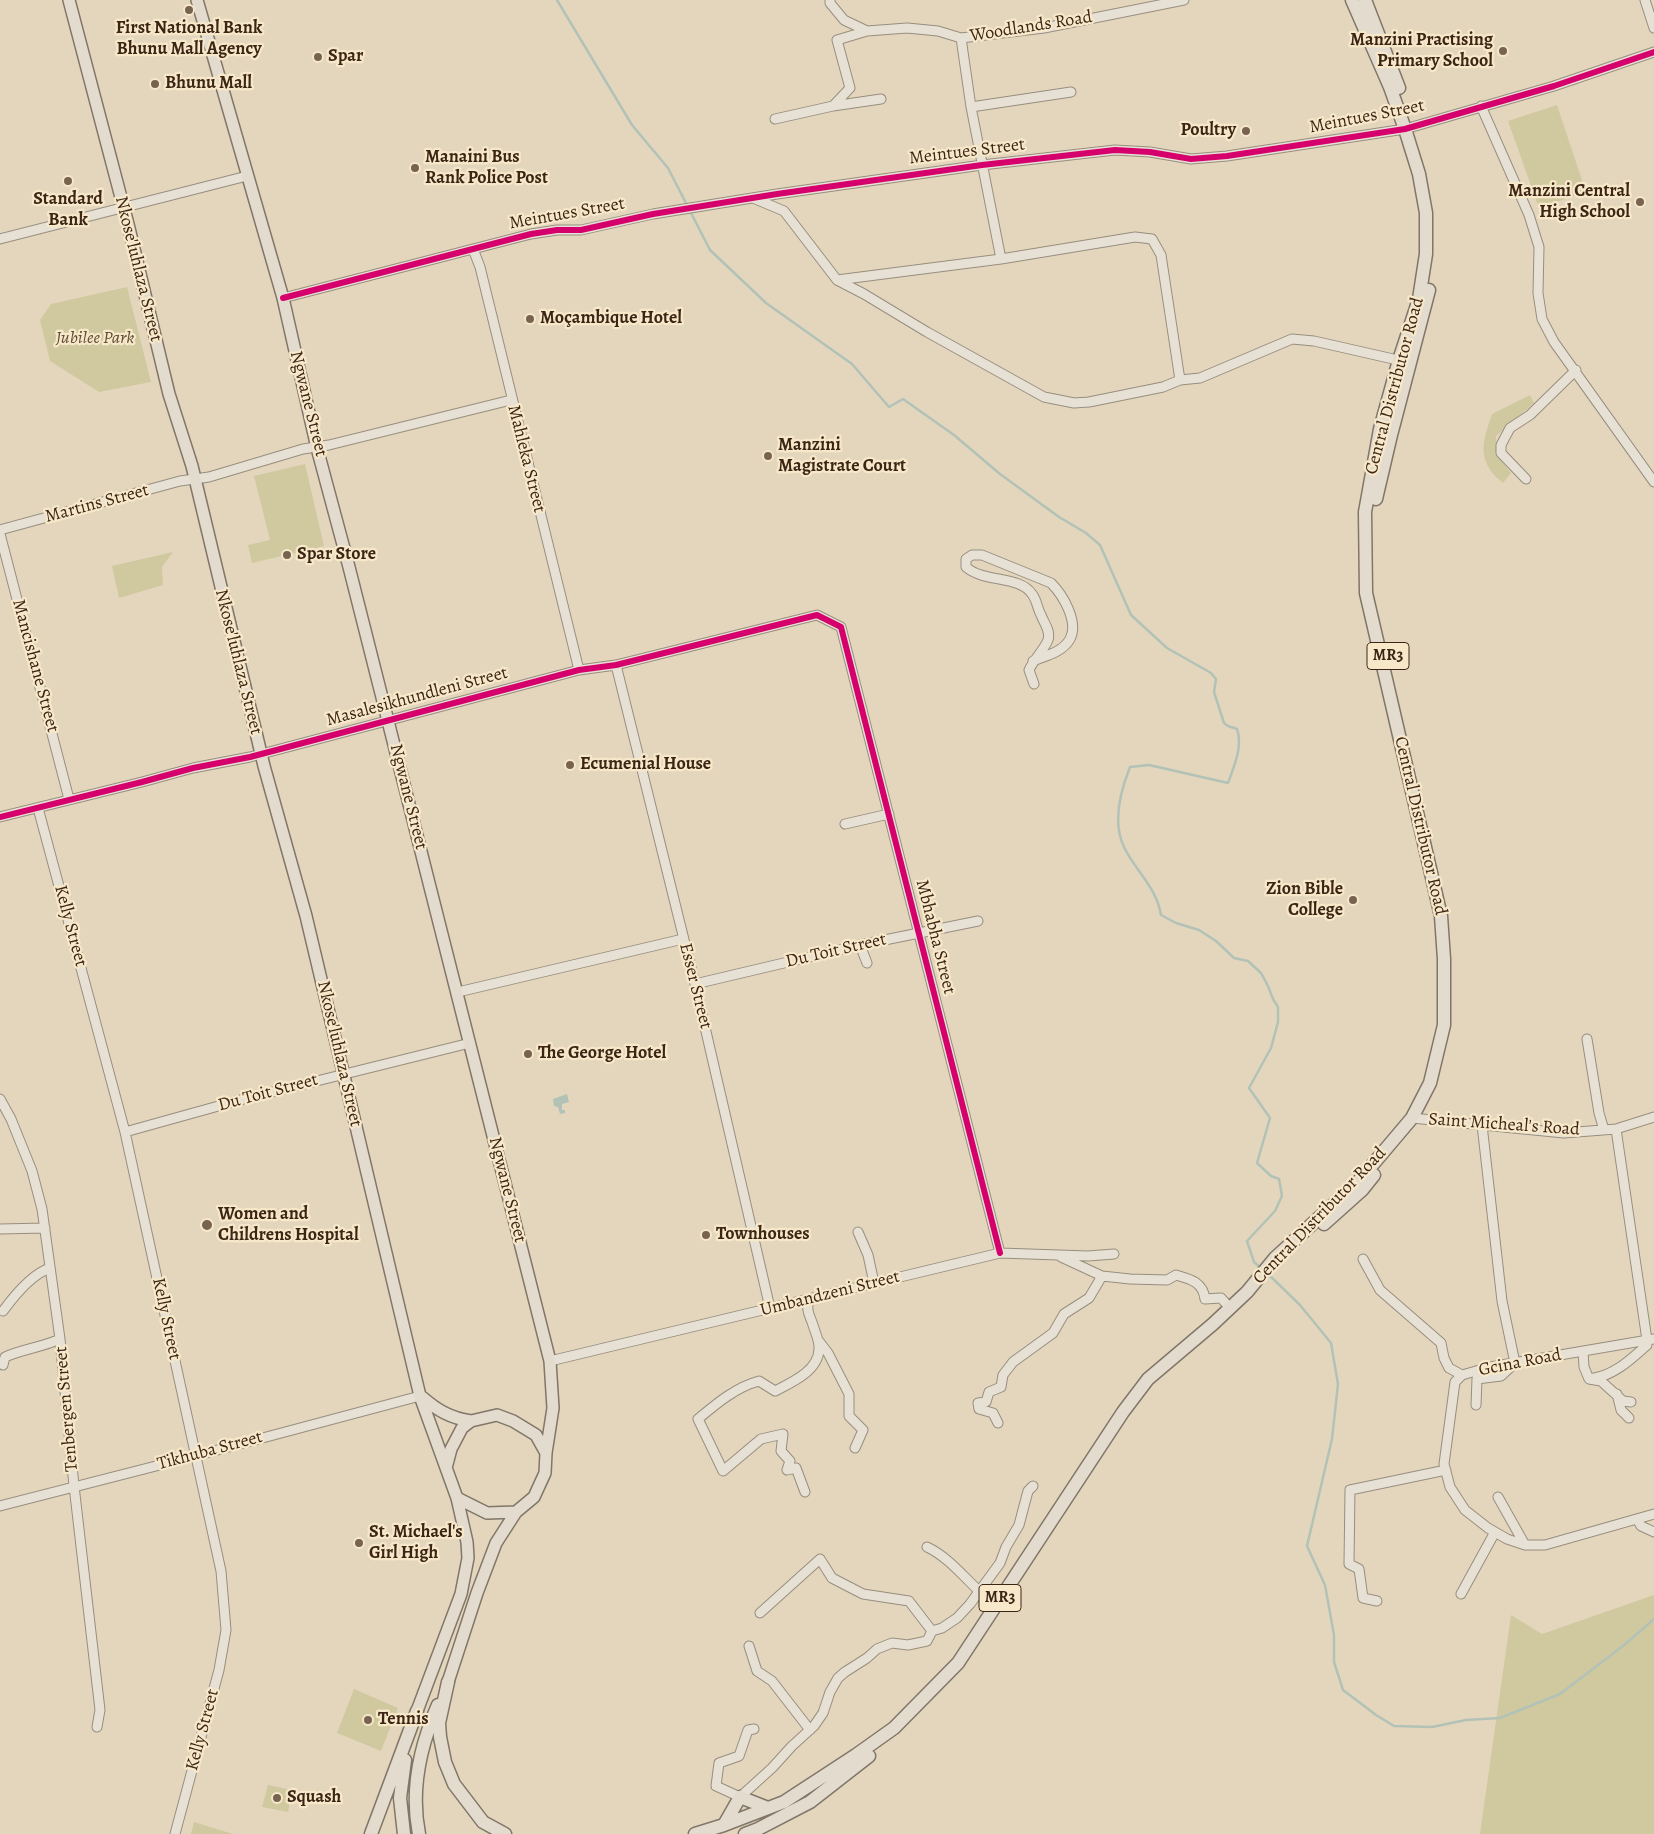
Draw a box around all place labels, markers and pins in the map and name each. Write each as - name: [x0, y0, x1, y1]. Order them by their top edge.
- marker: First National Bank Bhunu Mall Agency: [183, 4, 195, 16]
- place label: First National Bank Bhunu Mall Agency: [116, 18, 262, 60]
- place label: Manzini Practising Primary School: [1350, 30, 1493, 72]
- marker: Manzini Practising Primary School: [1497, 45, 1509, 57]
- place label: Spar: [328, 46, 363, 68]
- marker: Spar: [312, 51, 324, 63]
- place label: Bhunu Mall: [165, 73, 252, 95]
- marker: Bhunu Mall: [149, 78, 161, 90]
- place label: Poultry: [1180, 120, 1236, 142]
- marker: Poultry: [1240, 125, 1252, 137]
- place label: Manaini Bus Rank Police Post: [425, 147, 548, 190]
- marker: Manaini Bus Rank Police Post: [409, 162, 421, 174]
- marker: Standard Bank: [62, 175, 74, 187]
- place label: Manzini Central High School: [1508, 181, 1630, 223]
- place label: Standard Bank: [33, 189, 103, 232]
- marker: Manzini Central High School: [1634, 196, 1646, 208]
- place label: Moçambique Hotel: [540, 308, 682, 330]
- marker: Moçambique Hotel: [524, 313, 536, 325]
- place label: Manzini Magistrate Court: [778, 435, 906, 478]
- marker: Manzini Magistrate Court: [762, 450, 774, 462]
- place label: Spar Store: [297, 544, 376, 566]
- marker: Spar Store: [281, 549, 293, 561]
- place label: Ecumenial House: [580, 754, 711, 776]
- marker: Ecumenial House: [564, 759, 576, 771]
- place label: Zion Bible College: [1266, 879, 1343, 922]
- marker: Zion Bible College: [1347, 894, 1359, 906]
- place label: The George Hotel: [538, 1043, 666, 1065]
- marker: The George Hotel: [522, 1048, 534, 1060]
- place label: Women and Childrens Hospital: [218, 1204, 359, 1246]
- marker: Women and Childrens Hospital: [200, 1218, 214, 1232]
- place label: Townhouses: [716, 1224, 810, 1246]
- marker: Townhouses: [700, 1229, 712, 1241]
- place label: St. Michael's Girl High: [369, 1522, 463, 1565]
- marker: St. Michael's Girl High: [353, 1537, 365, 1549]
- place label: Tennis: [378, 1709, 429, 1731]
- marker: Tennis: [362, 1714, 374, 1726]
- place label: Squash: [287, 1787, 341, 1809]
- marker: Squash: [271, 1792, 283, 1804]

